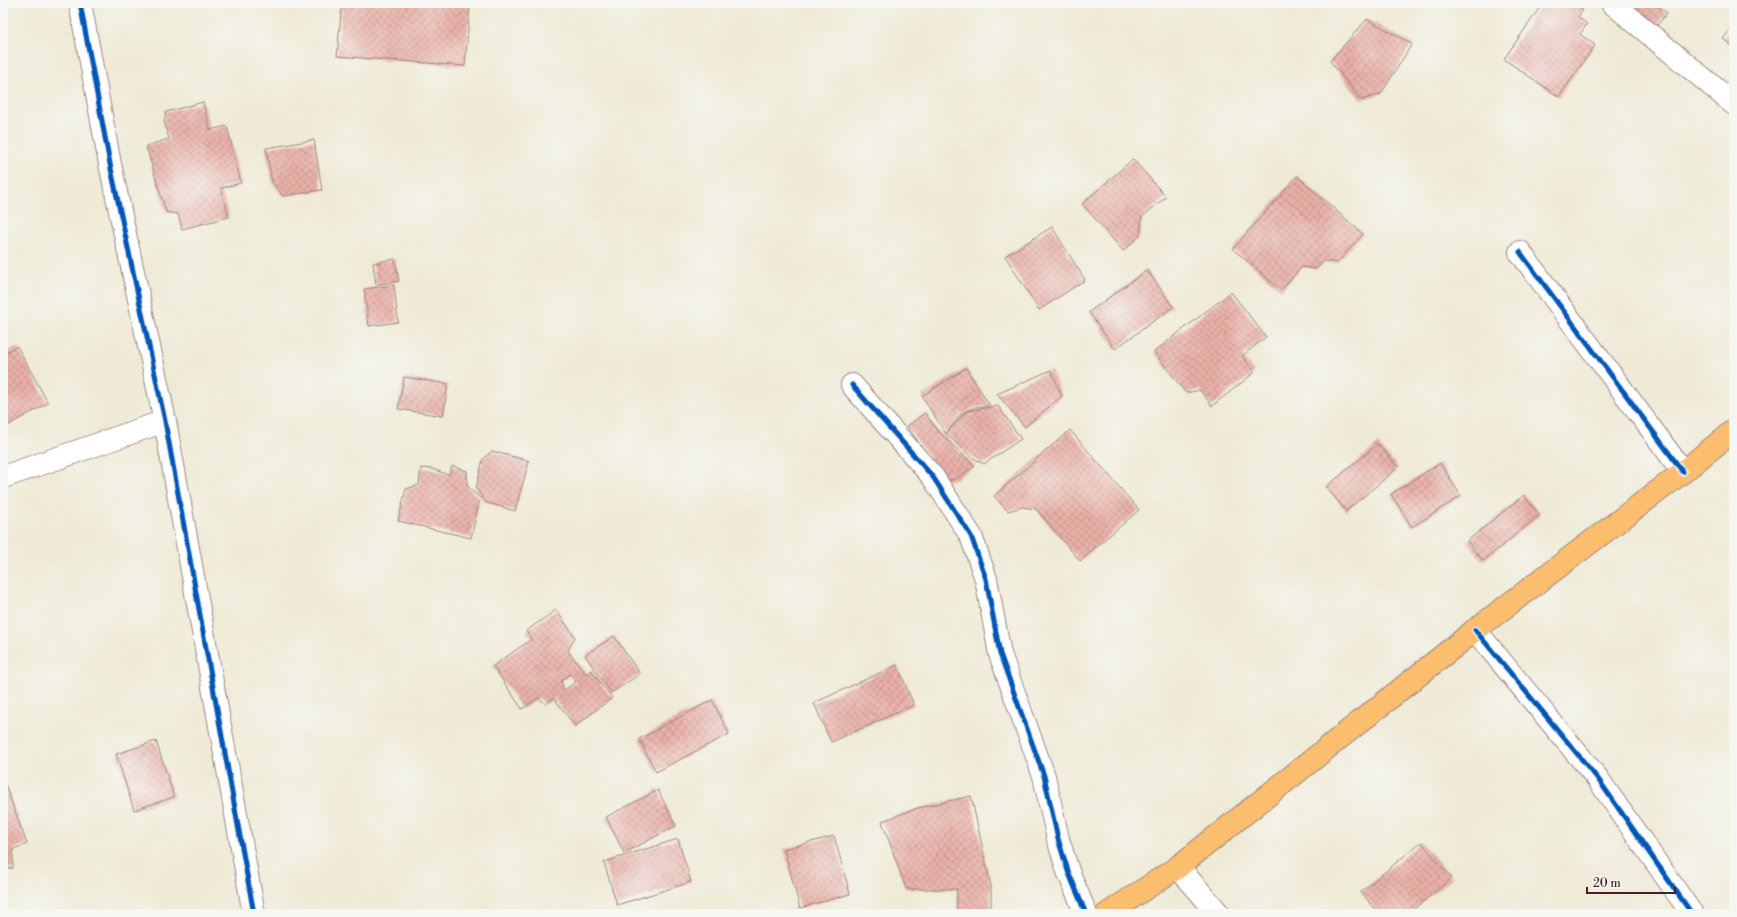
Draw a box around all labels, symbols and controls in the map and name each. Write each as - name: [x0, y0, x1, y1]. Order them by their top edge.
- scale bar: [1587, 869, 1675, 895]
- text: 20 m: [1593, 876, 1621, 891]

